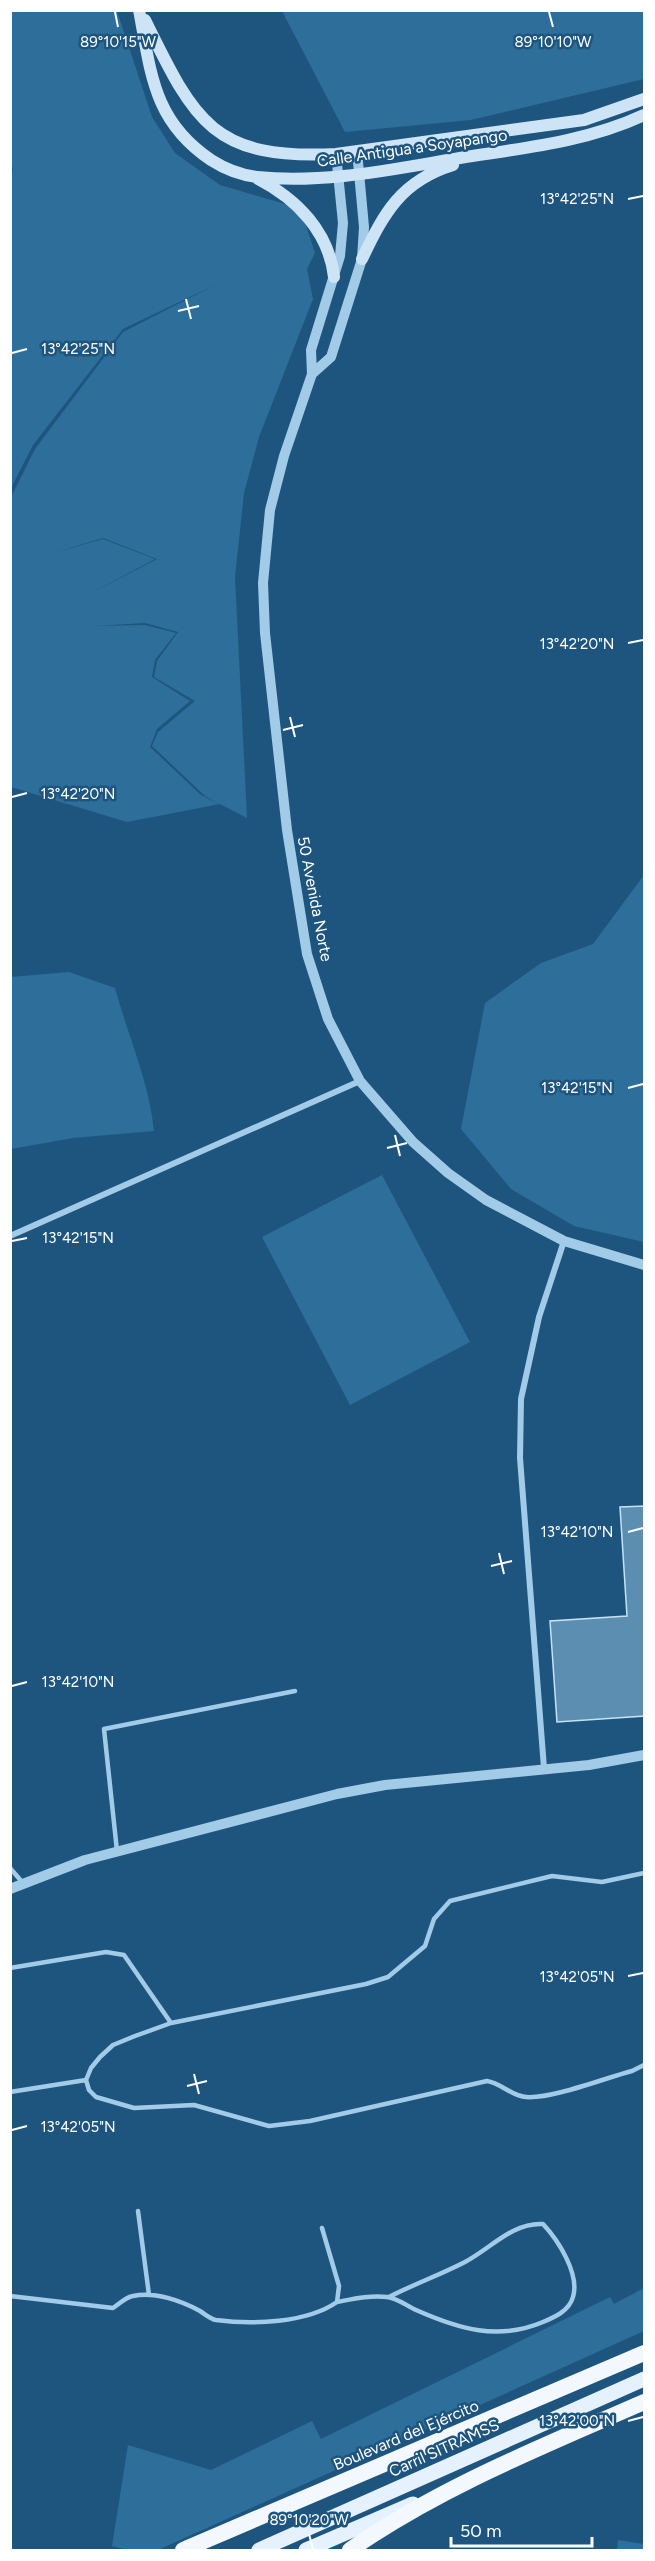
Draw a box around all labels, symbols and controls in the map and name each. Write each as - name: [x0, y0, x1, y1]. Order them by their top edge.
- text: 89°10'15"W: [80, 33, 157, 51]
- text: 89°10'10"W: [514, 33, 592, 51]
- street label: Calle Antigua a Soyapango: [316, 125, 508, 171]
- text: 13°42'25"N: [540, 190, 614, 208]
- text: 13°42'25"N: [41, 340, 115, 358]
- text: 13°42'20"N: [539, 635, 615, 653]
- text: 13°42'20"N: [40, 785, 116, 803]
- street label: 50 Avenida Norte: [294, 835, 336, 963]
- text: 13°42'15"N: [541, 1079, 613, 1097]
- text: 13°42'15"N: [42, 1229, 114, 1247]
- text: 13°42'10"N: [541, 1523, 613, 1541]
- text: 13°42'10"N: [42, 1673, 114, 1691]
- text: 13°42'05"N: [539, 1968, 615, 1986]
- text: 13°42'05"N: [40, 2118, 116, 2136]
- street label: Boulevard del Ejército: [330, 2396, 482, 2474]
- text: 13°42'00"N: [539, 2412, 615, 2430]
- street label: Carril SITRAMSS: [386, 2415, 502, 2481]
- scale bar: [451, 2510, 592, 2548]
- text: 89°10'20"W: [269, 2511, 349, 2529]
- text: 50 m: [460, 2520, 502, 2542]

